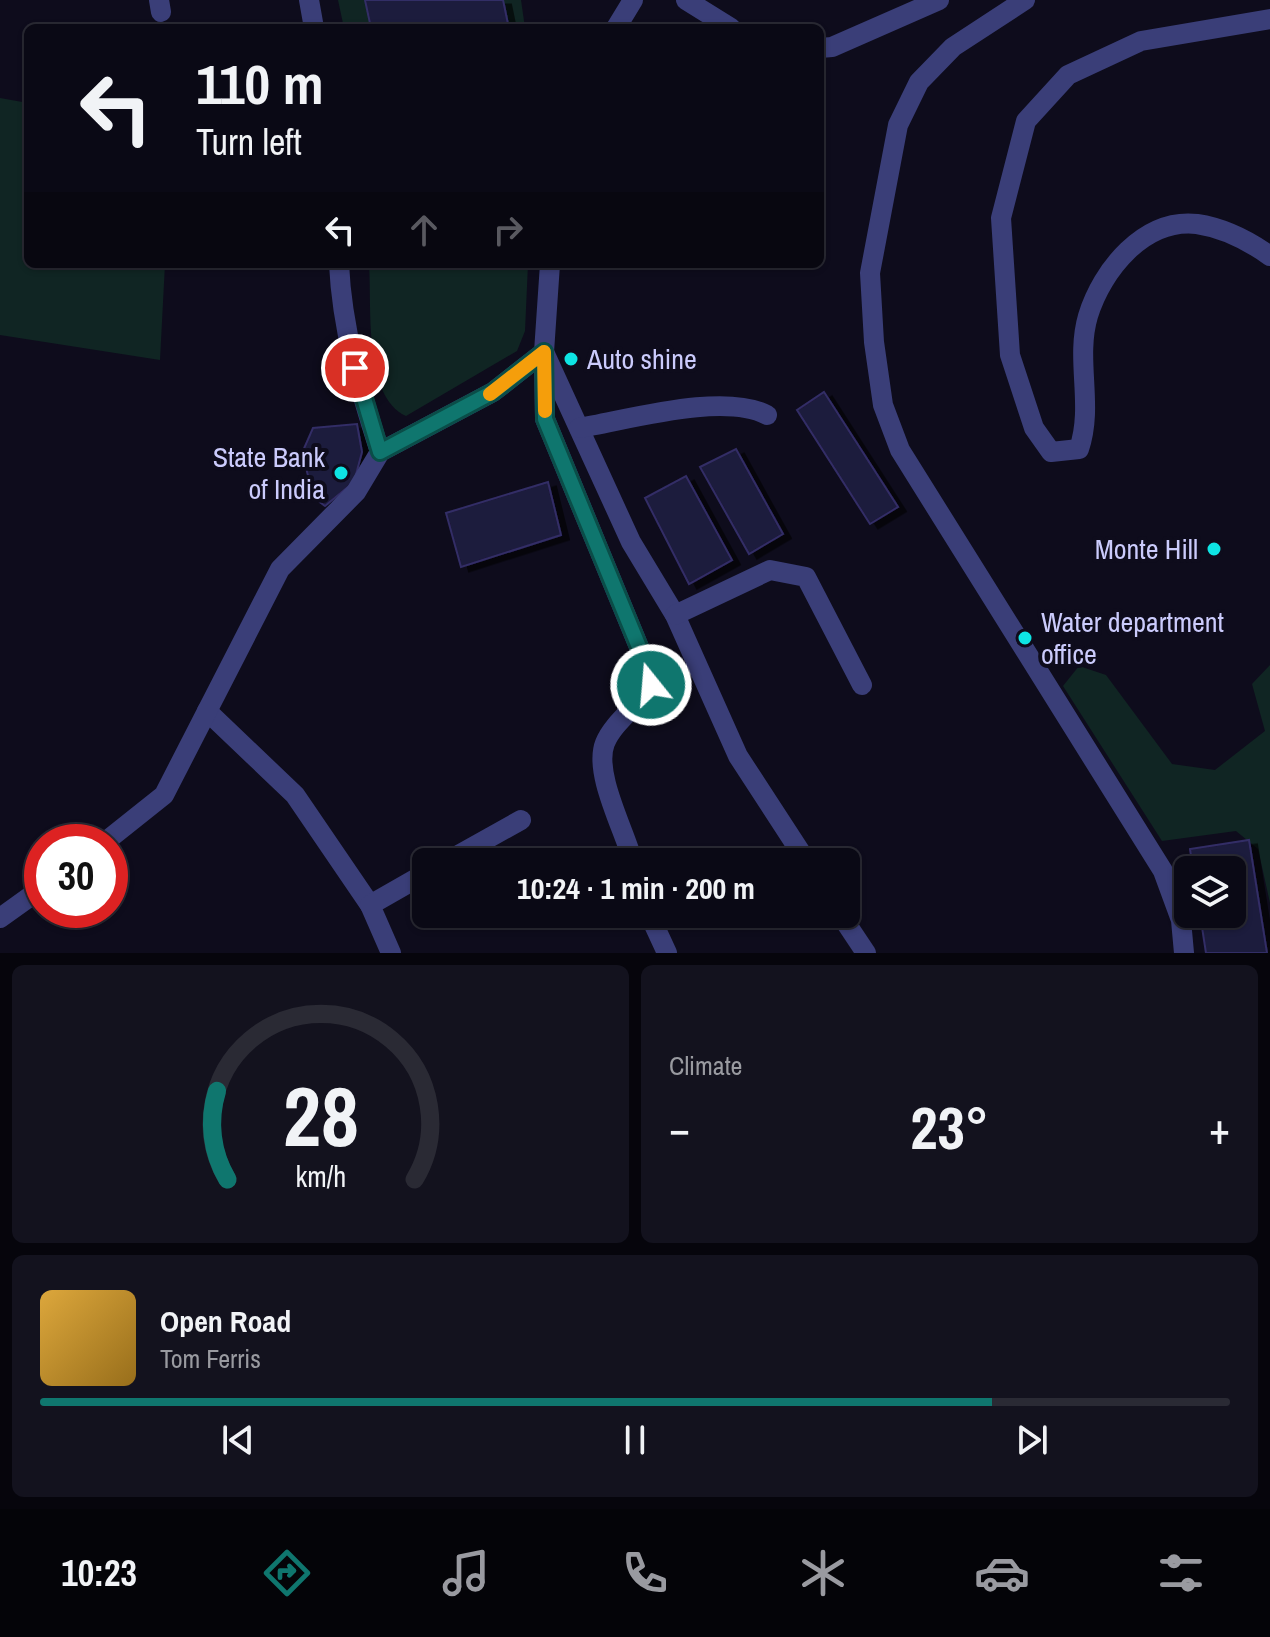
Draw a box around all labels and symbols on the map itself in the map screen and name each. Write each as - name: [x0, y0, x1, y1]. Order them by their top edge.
- pin: [321, 334, 389, 402]
- place label: Auto shine: [586, 340, 697, 378]
- marker: Auto shine: [562, 350, 580, 368]
- place label: State Bank of India: [213, 438, 326, 508]
- marker: State Bank of India: [332, 464, 350, 482]
- place label: Monte Hill: [1095, 530, 1198, 568]
- marker: Monte Hill: [1205, 540, 1223, 558]
- place label: Water department office: [1041, 603, 1224, 673]
- marker: Water department office: [1016, 629, 1034, 647]
- position arrow: [609, 643, 693, 727]
- speed limit sign: 30: [24, 824, 128, 928]

